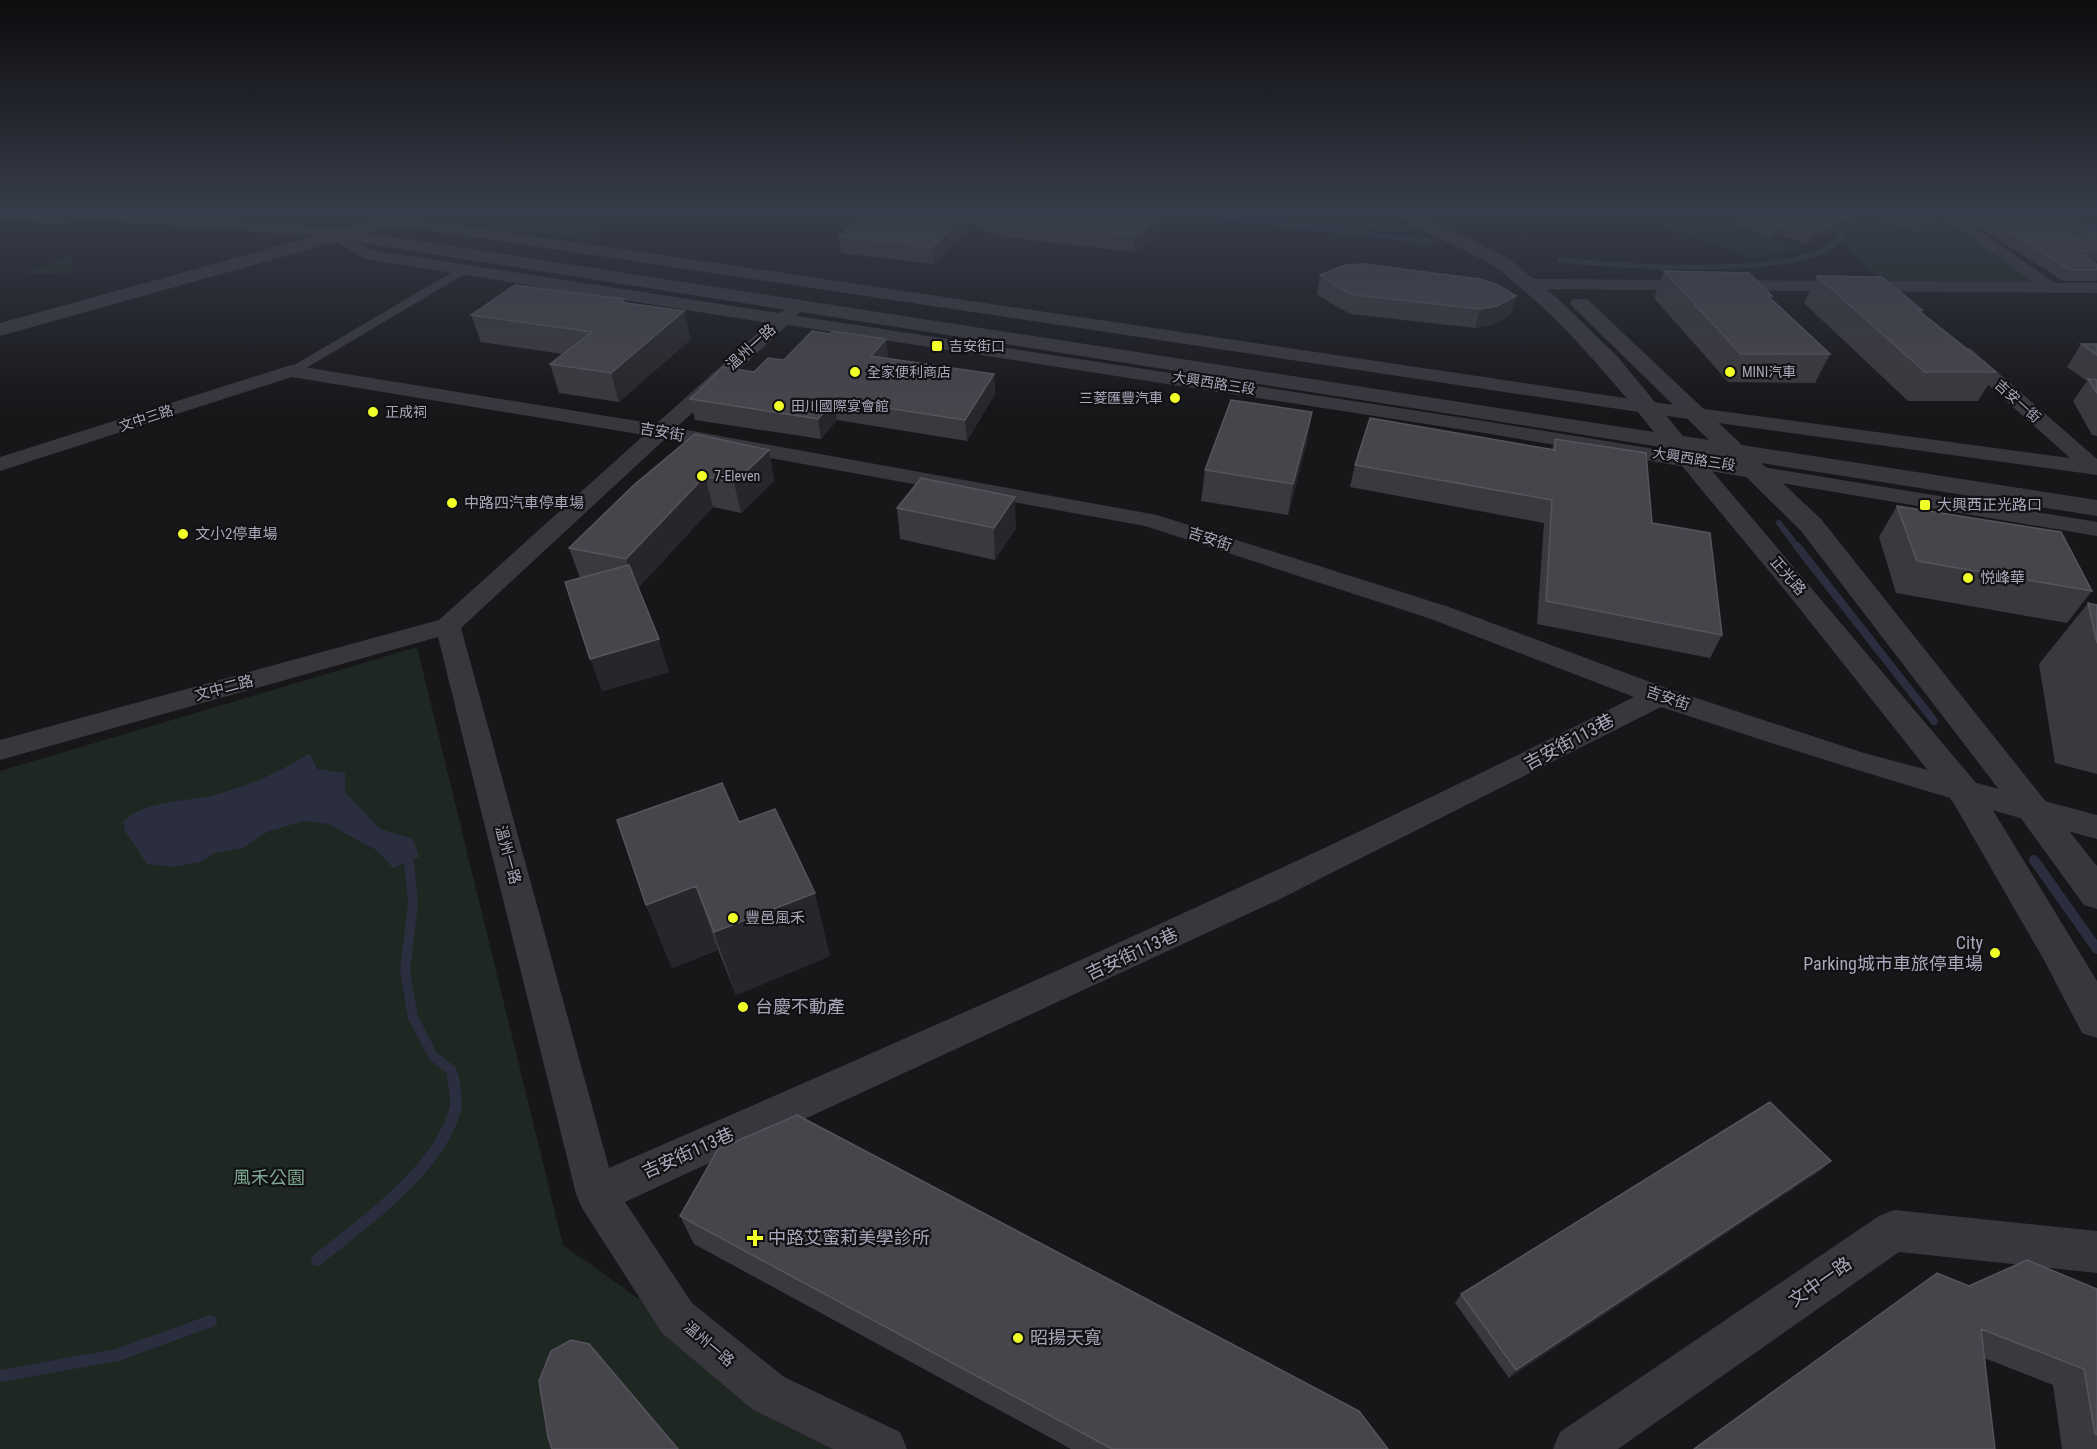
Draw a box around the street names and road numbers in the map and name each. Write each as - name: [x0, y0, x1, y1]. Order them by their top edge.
- street label: 溫州一路: [723, 320, 779, 374]
- street label: 大興西路三段: [1171, 369, 1257, 397]
- street label: 吉安一街: [1992, 376, 2044, 426]
- street label: 文中三路: [117, 402, 175, 434]
- street label: 吉安街: [638, 419, 686, 445]
- street label: 大興西路三段: [1651, 445, 1737, 473]
- street label: 吉安街: [1186, 523, 1234, 555]
- street label: 正光路: [1766, 553, 1810, 599]
- street label: 文中二路: [193, 672, 255, 704]
- street label: 吉安街: [1644, 682, 1692, 714]
- street label: 吉安街113巷: [1520, 709, 1617, 774]
- street label: 溫州一路: [492, 824, 524, 886]
- street label: 吉安街113巷: [1083, 923, 1181, 984]
- street label: 吉安街113巷: [638, 1123, 737, 1182]
- street label: 文中一路: [1784, 1252, 1855, 1311]
- street label: 溫州一路: [680, 1318, 738, 1370]

